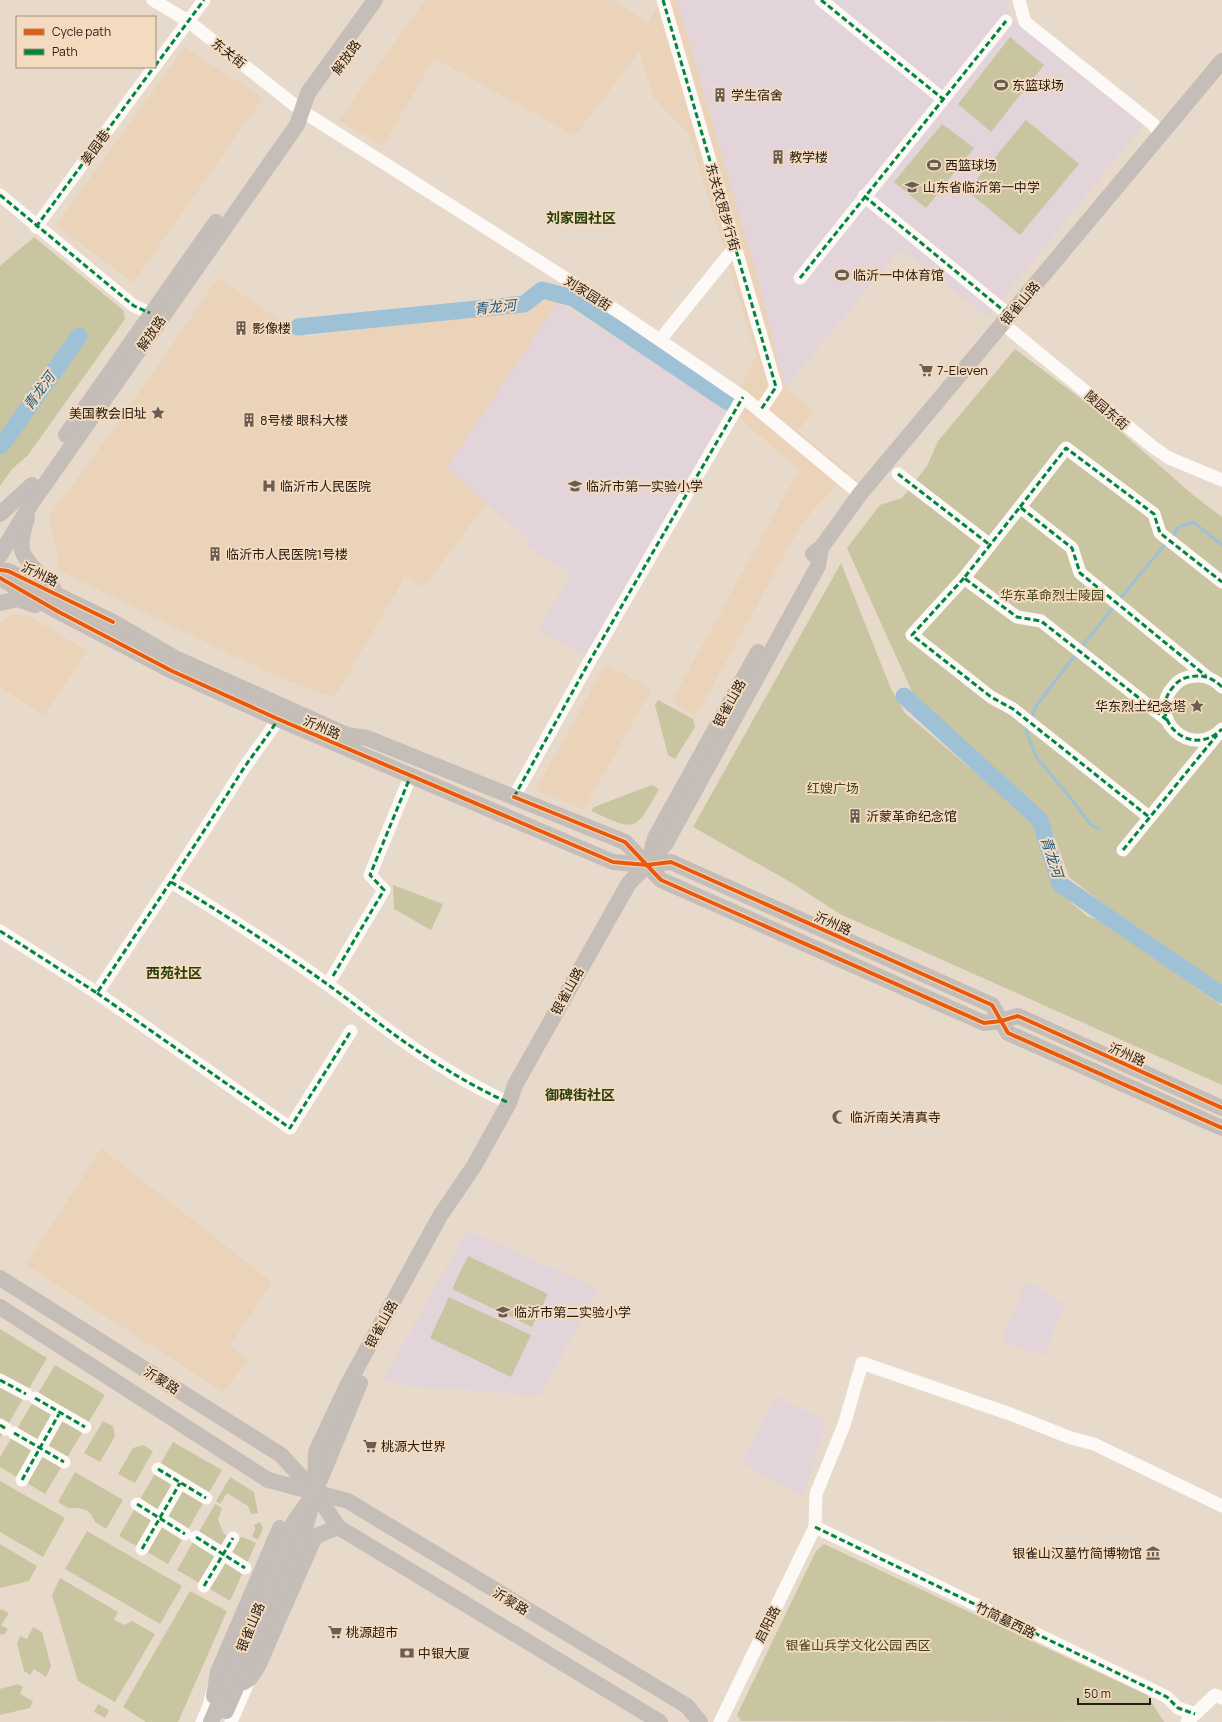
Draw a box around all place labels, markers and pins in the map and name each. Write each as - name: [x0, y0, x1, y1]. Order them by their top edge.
- place label: 东篮球场: [1012, 76, 1064, 94]
- sports icon: 东篮球场: [993, 77, 1009, 93]
- place label: 学生宿舍: [731, 86, 783, 104]
- building icon: 学生宿舍: [712, 87, 728, 103]
- place label: 教学楼: [789, 148, 828, 166]
- building icon: 教学楼: [770, 149, 786, 165]
- place label: 西篮球场: [945, 156, 997, 174]
- sports icon: 西篮球场: [926, 157, 942, 173]
- place label: 山东省临沂第一中学: [923, 178, 1040, 196]
- school or university icon: 山东省临沂第一中学: [904, 179, 920, 195]
- place label: 临沂一中体育馆: [853, 266, 944, 284]
- sports icon: 临沂一中体育馆: [834, 267, 850, 283]
- place label: 影像楼: [252, 319, 291, 337]
- building icon: 影像楼: [233, 320, 249, 336]
- place label: 7-Eleven: [937, 361, 988, 379]
- supermarket icon: 7-Eleven: [918, 362, 934, 378]
- place label: 美国教会旧址: [69, 404, 147, 422]
- place icon: 美国教会旧址: [150, 405, 166, 421]
- place label: 8号楼 眼科大楼: [260, 411, 348, 429]
- building icon: 8号楼 眼科大楼: [241, 412, 257, 428]
- place label: 临沂市人民医院: [280, 477, 371, 495]
- place label: 临沂市第一实验小学: [586, 477, 703, 495]
- hospital icon: 临沂市人民医院: [261, 478, 277, 494]
- school or university icon: 临沂市第一实验小学: [567, 478, 583, 494]
- place label: 临沂市人民医院1号楼: [226, 545, 348, 563]
- building icon: 临沂市人民医院1号楼: [207, 546, 223, 562]
- place label: 华东烈士纪念塔: [1095, 697, 1186, 715]
- place icon: 华东烈士纪念塔: [1189, 698, 1205, 714]
- place label: 沂蒙革命纪念馆: [866, 807, 957, 825]
- building icon: 沂蒙革命纪念馆: [847, 808, 863, 824]
- place label: 临沂南关清真寺: [850, 1108, 941, 1126]
- mosque icon: 临沂南关清真寺: [831, 1109, 847, 1125]
- place label: 临沂市第二实验小学: [514, 1303, 631, 1321]
- school or university icon: 临沂市第二实验小学: [495, 1304, 511, 1320]
- place label: 桃源大世界: [381, 1437, 446, 1455]
- supermarket icon: 桃源大世界: [362, 1438, 378, 1454]
- place label: 银雀山汉墓竹简博物馆: [1012, 1544, 1142, 1562]
- museum icon: 银雀山汉墓竹简博物馆: [1145, 1545, 1161, 1561]
- place label: 桃源超市: [346, 1623, 398, 1641]
- supermarket icon: 桃源超市: [327, 1624, 343, 1640]
- place label: 中银大厦: [418, 1644, 470, 1662]
- bank icon: 中银大厦: [399, 1645, 415, 1661]

